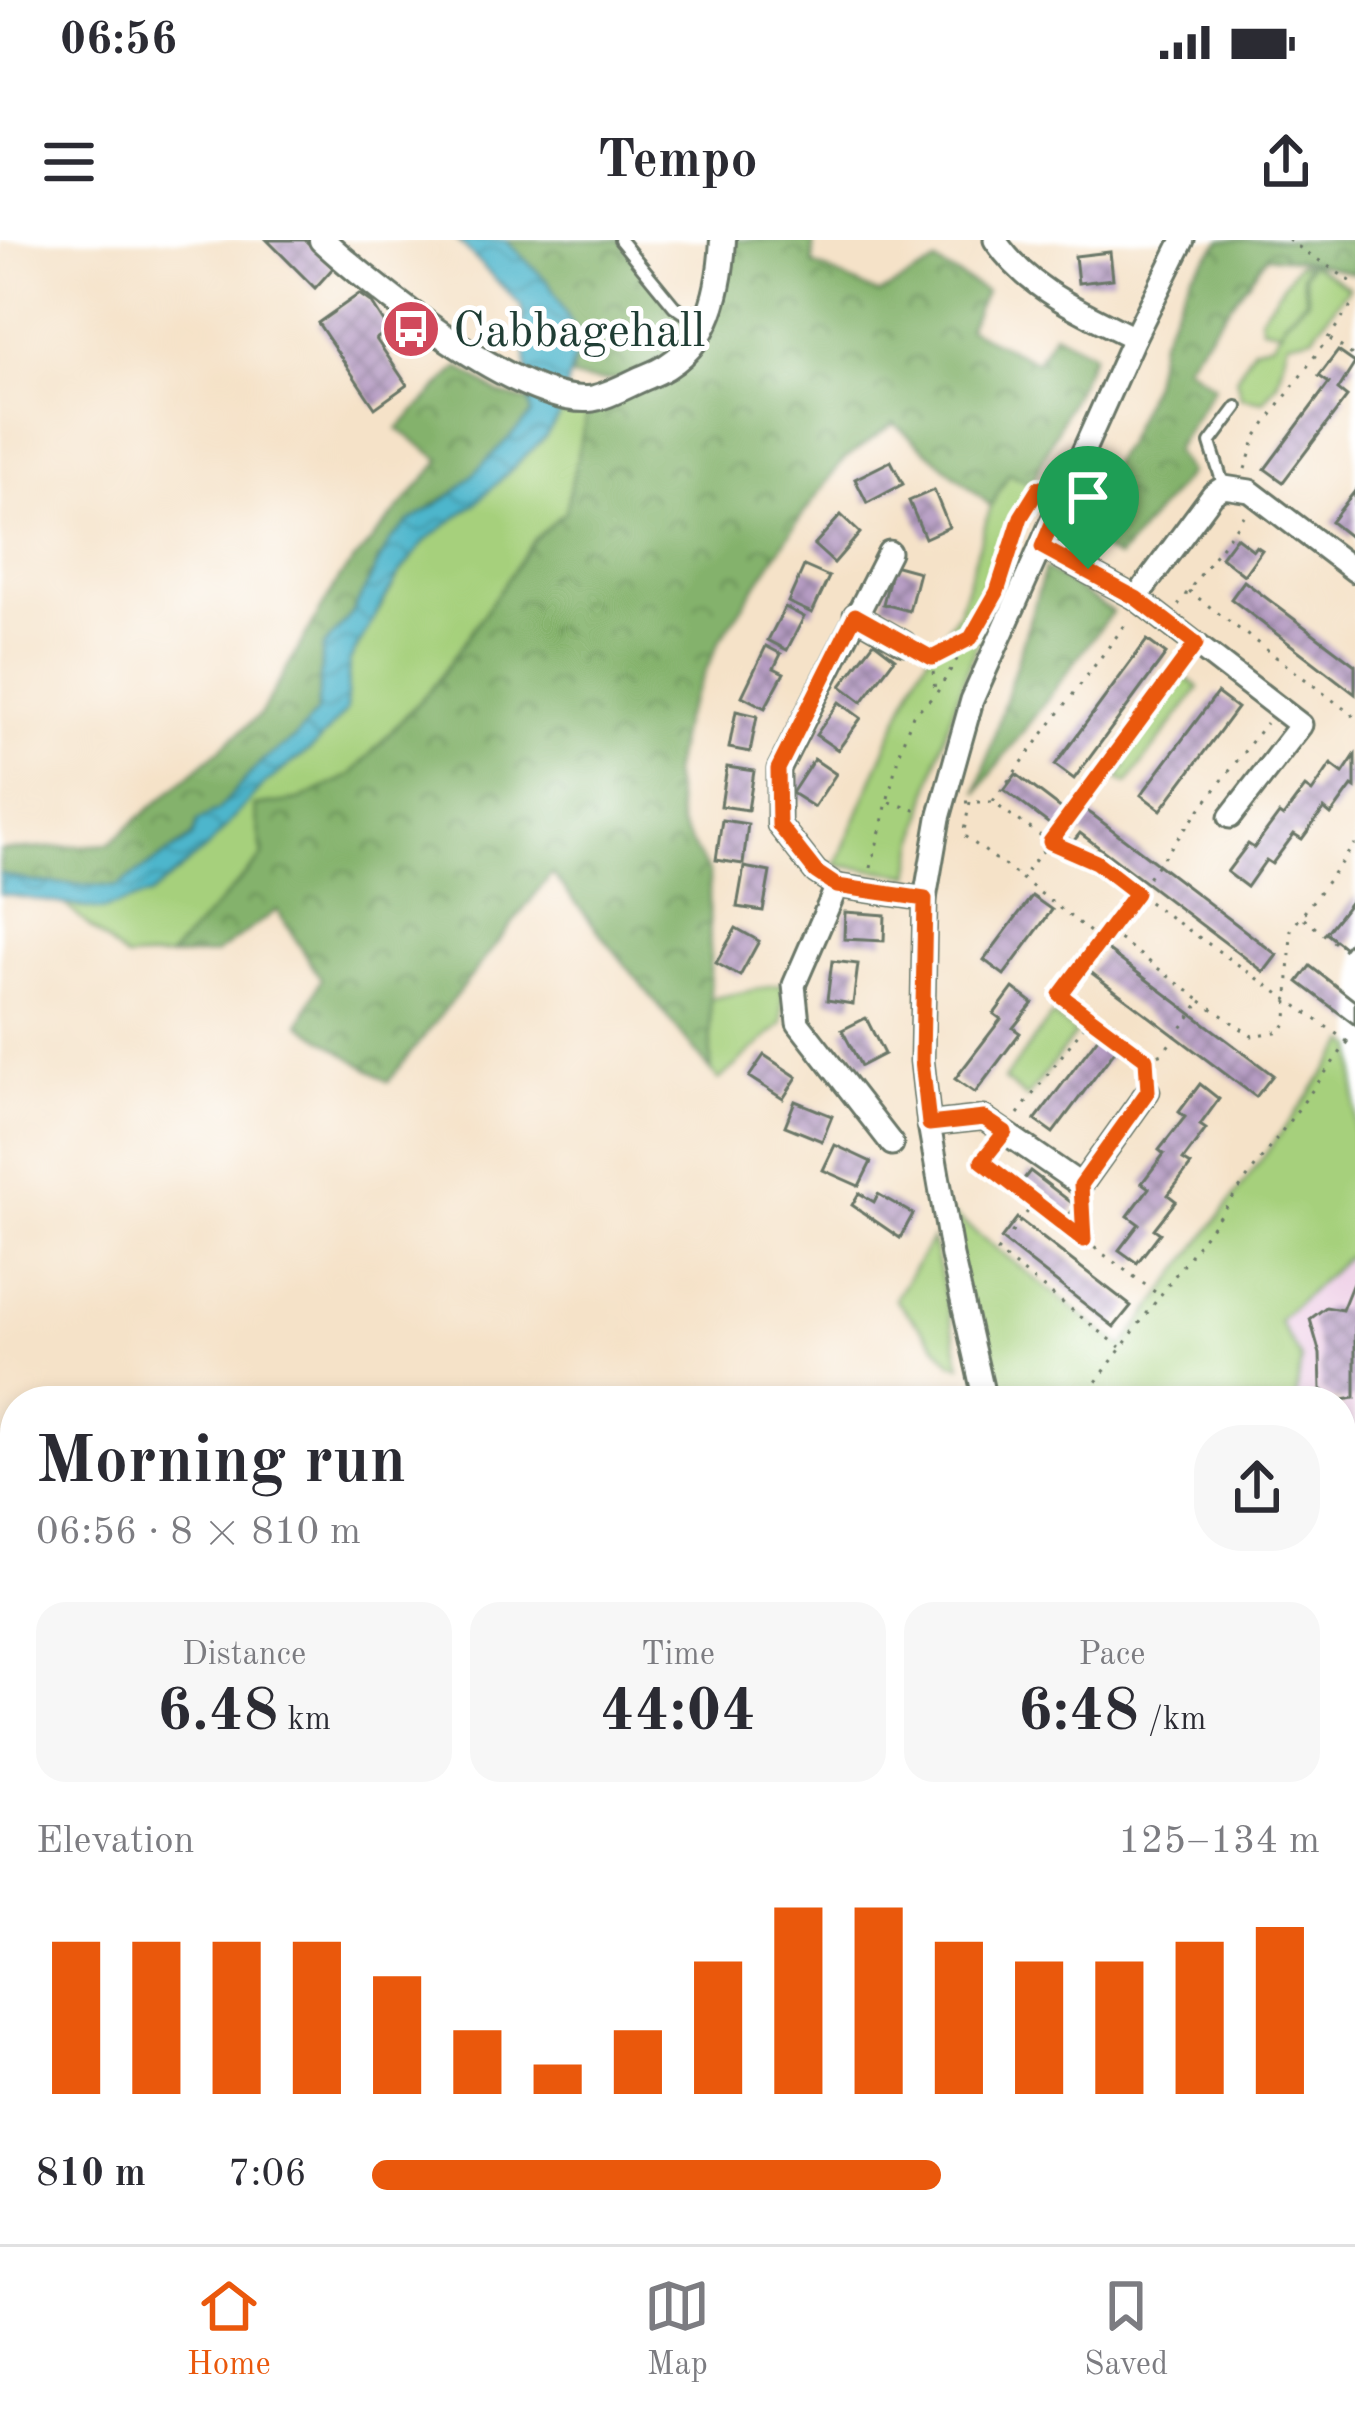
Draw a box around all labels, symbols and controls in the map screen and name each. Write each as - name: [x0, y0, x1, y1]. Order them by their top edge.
- text: 06:56: [60, 19, 177, 64]
- icon: menu: [36, 129, 102, 195]
- icon: share: [1253, 129, 1319, 195]
- text: Tempo: [597, 135, 758, 189]
- bus stop icon: Cabbagehall: [380, 298, 442, 360]
- place label: Cabbagehall: [453, 309, 705, 357]
- pin: [1037, 446, 1139, 569]
- icon: arrive: [1055, 464, 1121, 530]
- button: share: [1194, 1425, 1320, 1551]
- text: Morning run: [36, 1431, 406, 1497]
- text: 06:56 · 8 × 810 m: [36, 1513, 361, 1552]
- text: Distance: [182, 1639, 306, 1672]
- text: Time: [641, 1639, 715, 1672]
- text: Pace: [1079, 1639, 1145, 1672]
- text: 6.48: [157, 1683, 278, 1743]
- text: 44:04: [600, 1683, 756, 1743]
- text: 6:48: [1018, 1683, 1139, 1743]
- text: km: [278, 1704, 331, 1737]
- text: /km: [1139, 1704, 1206, 1737]
- text: Elevation: [36, 1822, 195, 1861]
- text: 125–134 m: [1118, 1822, 1320, 1861]
- text: 810 m: [36, 2155, 146, 2194]
- text: 7:06: [228, 2155, 307, 2194]
- tab: Home: [187, 2273, 271, 2386]
- tab: Map: [644, 2273, 710, 2386]
- tab: Saved: [1084, 2273, 1168, 2386]

